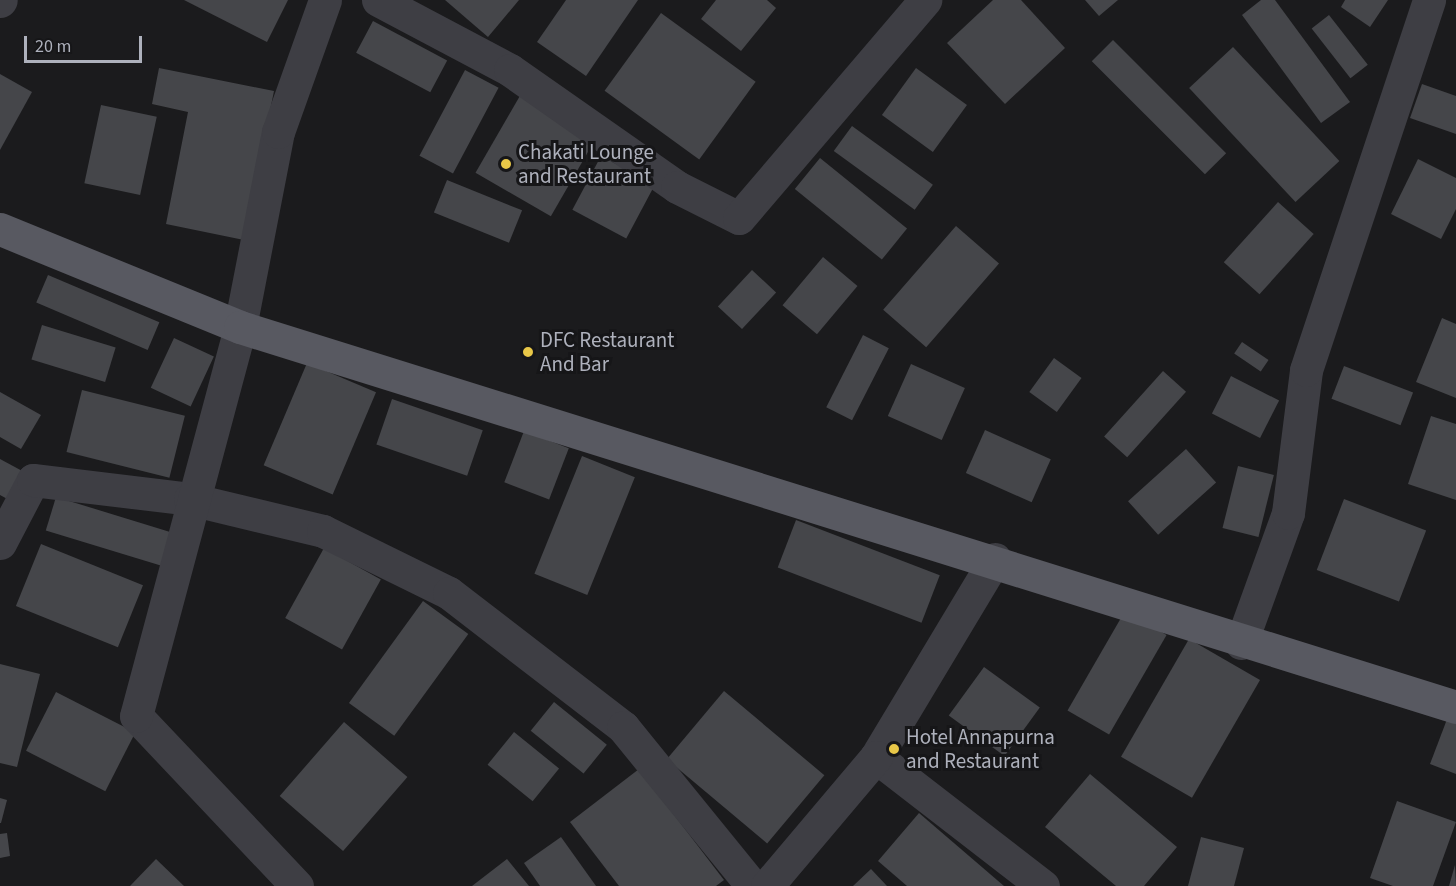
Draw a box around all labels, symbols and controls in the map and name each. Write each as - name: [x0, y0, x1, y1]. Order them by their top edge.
- scale bar: [27, 24, 146, 62]
- text: 20 m: [35, 34, 71, 59]
- place label: Chakati Lounge and Restaurant: [518, 139, 654, 189]
- marker: Chakati Lounge and Restaurant: [499, 157, 513, 171]
- place label: DFC Restaurant And Bar: [540, 327, 674, 377]
- marker: DFC Restaurant And Bar: [521, 345, 535, 359]
- place label: Hotel Annapurna and Restaurant: [906, 724, 1055, 774]
- marker: Hotel Annapurna and Restaurant: [887, 742, 901, 756]

